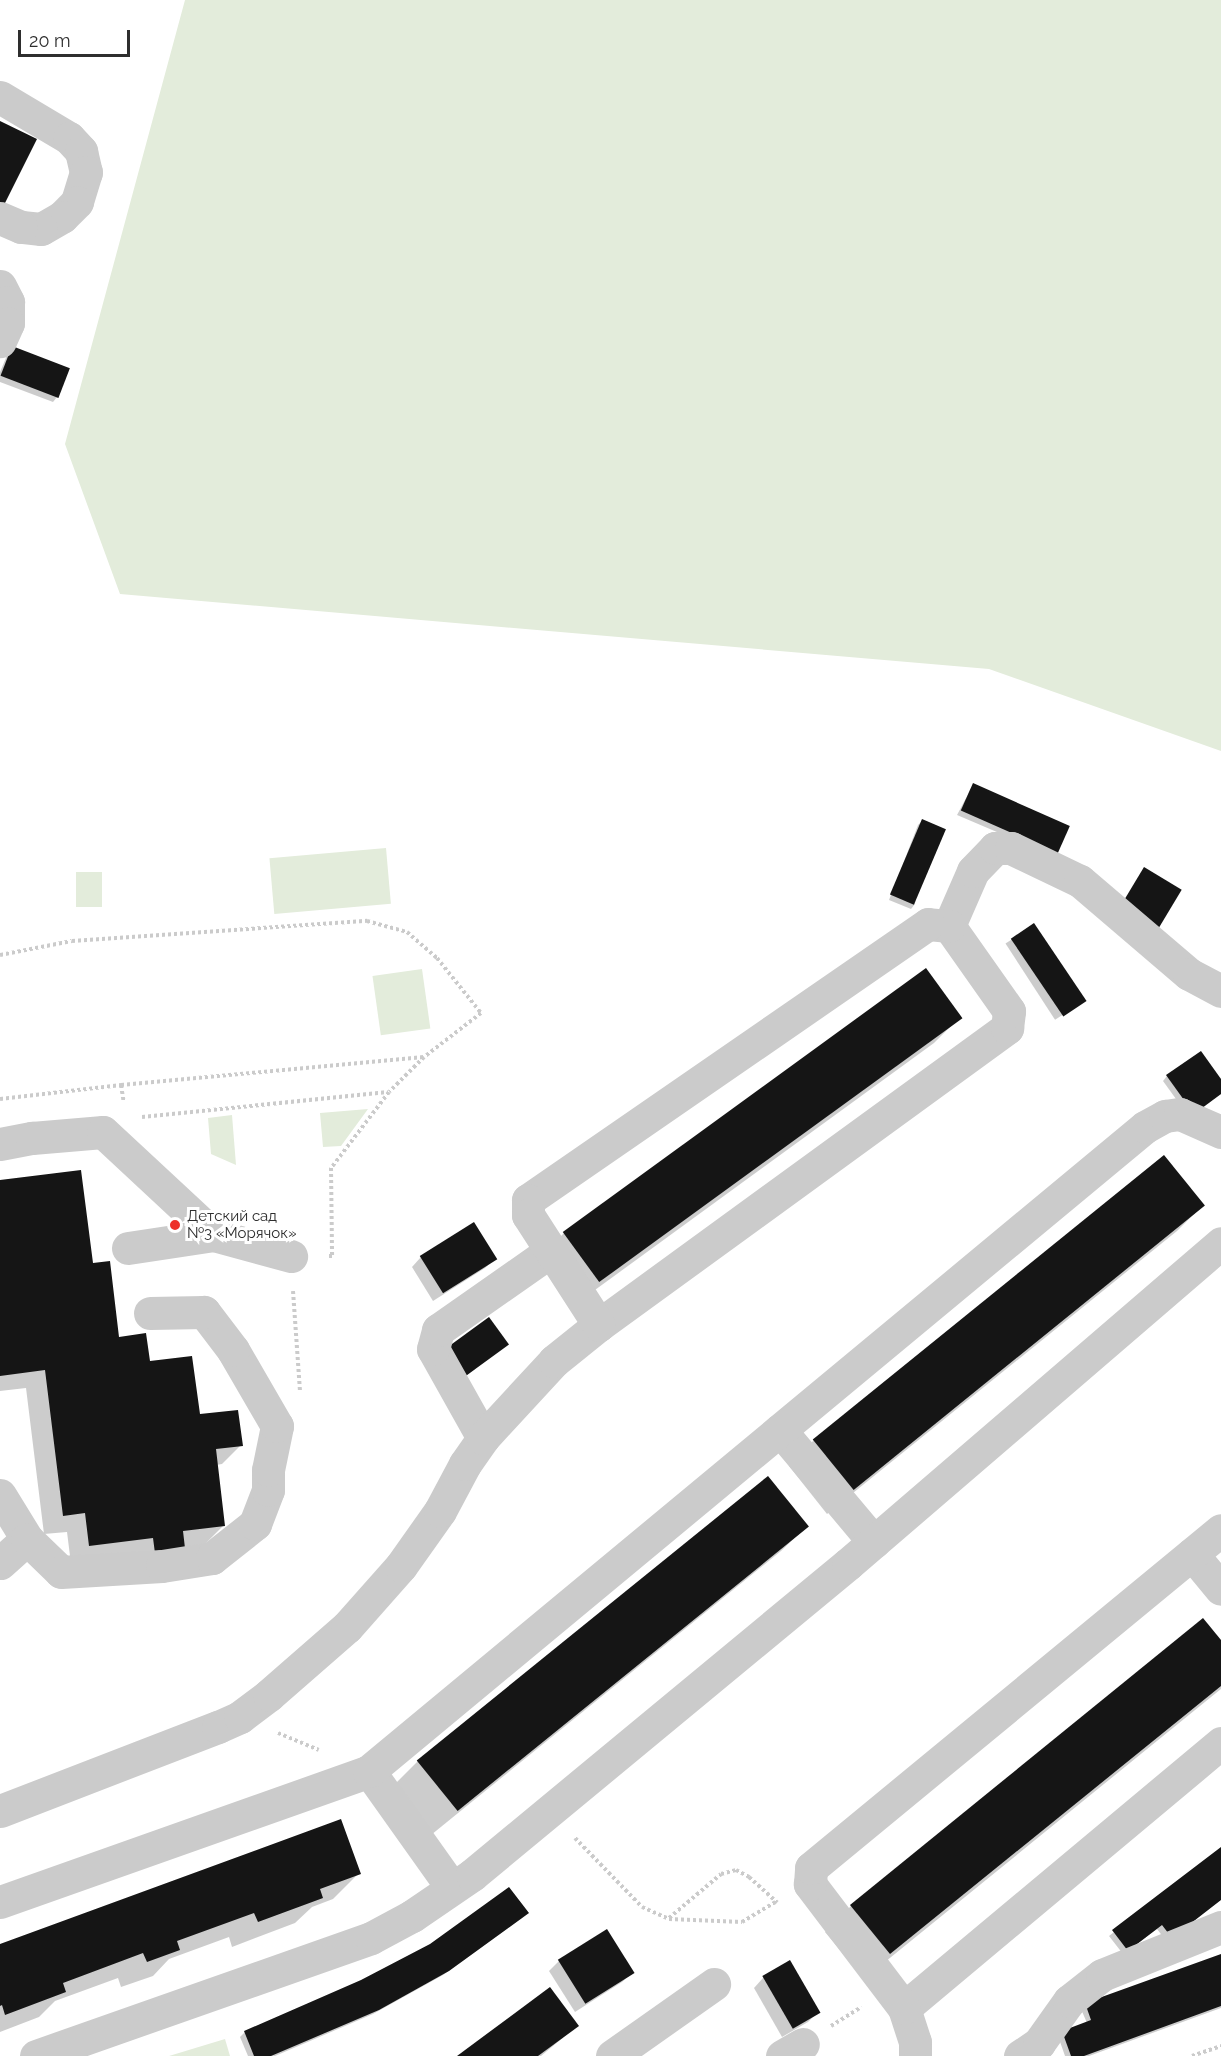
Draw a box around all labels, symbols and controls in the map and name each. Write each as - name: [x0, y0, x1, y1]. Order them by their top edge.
- scale bar: [21, 18, 134, 56]
- text: 20 m: [29, 30, 71, 51]
- place label: Детский сад №3 «Морячок»: [187, 1207, 297, 1242]
- marker: Детский сад №3 «Морячок»: [168, 1218, 182, 1232]

